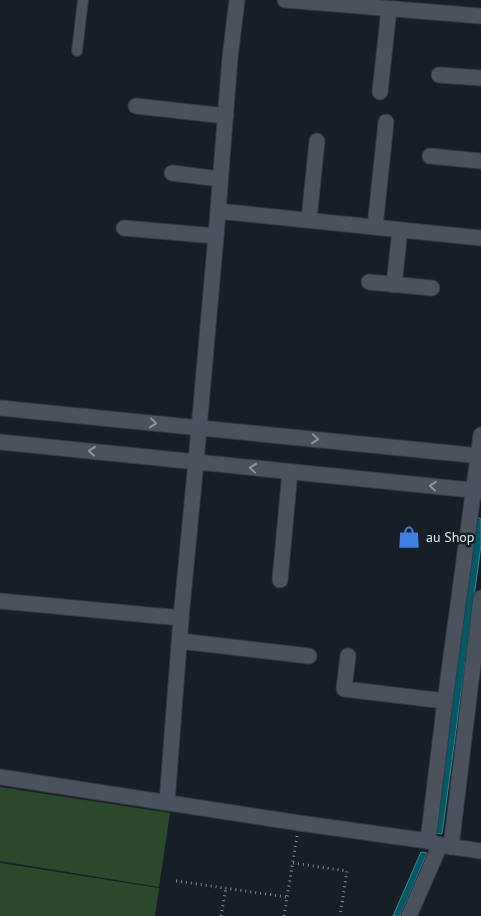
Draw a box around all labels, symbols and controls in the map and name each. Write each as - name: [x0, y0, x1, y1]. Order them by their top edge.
- one-way arrow: [149, 417, 157, 428]
- one-way arrow: [311, 434, 319, 445]
- one-way arrow: [87, 446, 95, 457]
- one-way arrow: [249, 463, 257, 474]
- one-way arrow: [428, 481, 436, 492]
- shop icon: au Shop: [396, 524, 422, 550]
- place label: au Shop: [426, 528, 474, 546]

